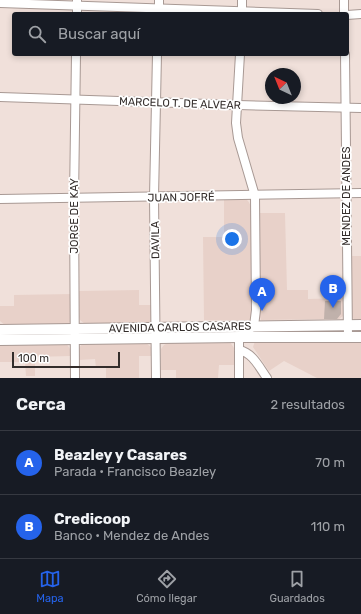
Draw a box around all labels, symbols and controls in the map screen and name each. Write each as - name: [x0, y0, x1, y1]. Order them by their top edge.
- search box: [12, 12, 349, 56]
- icon: search: [26, 23, 48, 45]
- text: Buscar aquí: [58, 25, 140, 43]
- north arrow: [265, 68, 301, 104]
- street label: MARCELO T. DE ALVEAR: [119, 95, 241, 112]
- street label: MENDEZ DE ANDES: [340, 146, 353, 246]
- street label: JORGE DE KAY: [68, 178, 81, 254]
- street label: JUAN JOFRÉ: [147, 190, 215, 205]
- street label: DAVILA: [149, 220, 162, 259]
- your location: [222, 229, 242, 249]
- pin: B: [320, 275, 346, 308]
- pin: A: [249, 278, 275, 311]
- street label: AVENIDA CARLOS CASARES: [109, 320, 252, 335]
- scale bar: [12, 350, 120, 369]
- text: 100 m: [18, 352, 49, 365]
- text: Cerca: [16, 394, 66, 414]
- text: 2 resultados: [270, 397, 345, 412]
- text: Beazley y Casares: [54, 446, 187, 464]
- text: A: [24, 455, 34, 470]
- text: 70 m: [315, 455, 345, 470]
- text: Parada · Francisco Beazley: [54, 464, 216, 479]
- text: Credicoop: [54, 510, 131, 528]
- text: B: [24, 519, 34, 534]
- text: 110 m: [311, 519, 345, 534]
- text: Banco · Mendez de Andes: [54, 528, 209, 543]
- tab: Mapa: [36, 568, 64, 605]
- tab: Cómo llegar: [136, 568, 197, 605]
- tab: Guardados: [269, 568, 325, 605]

